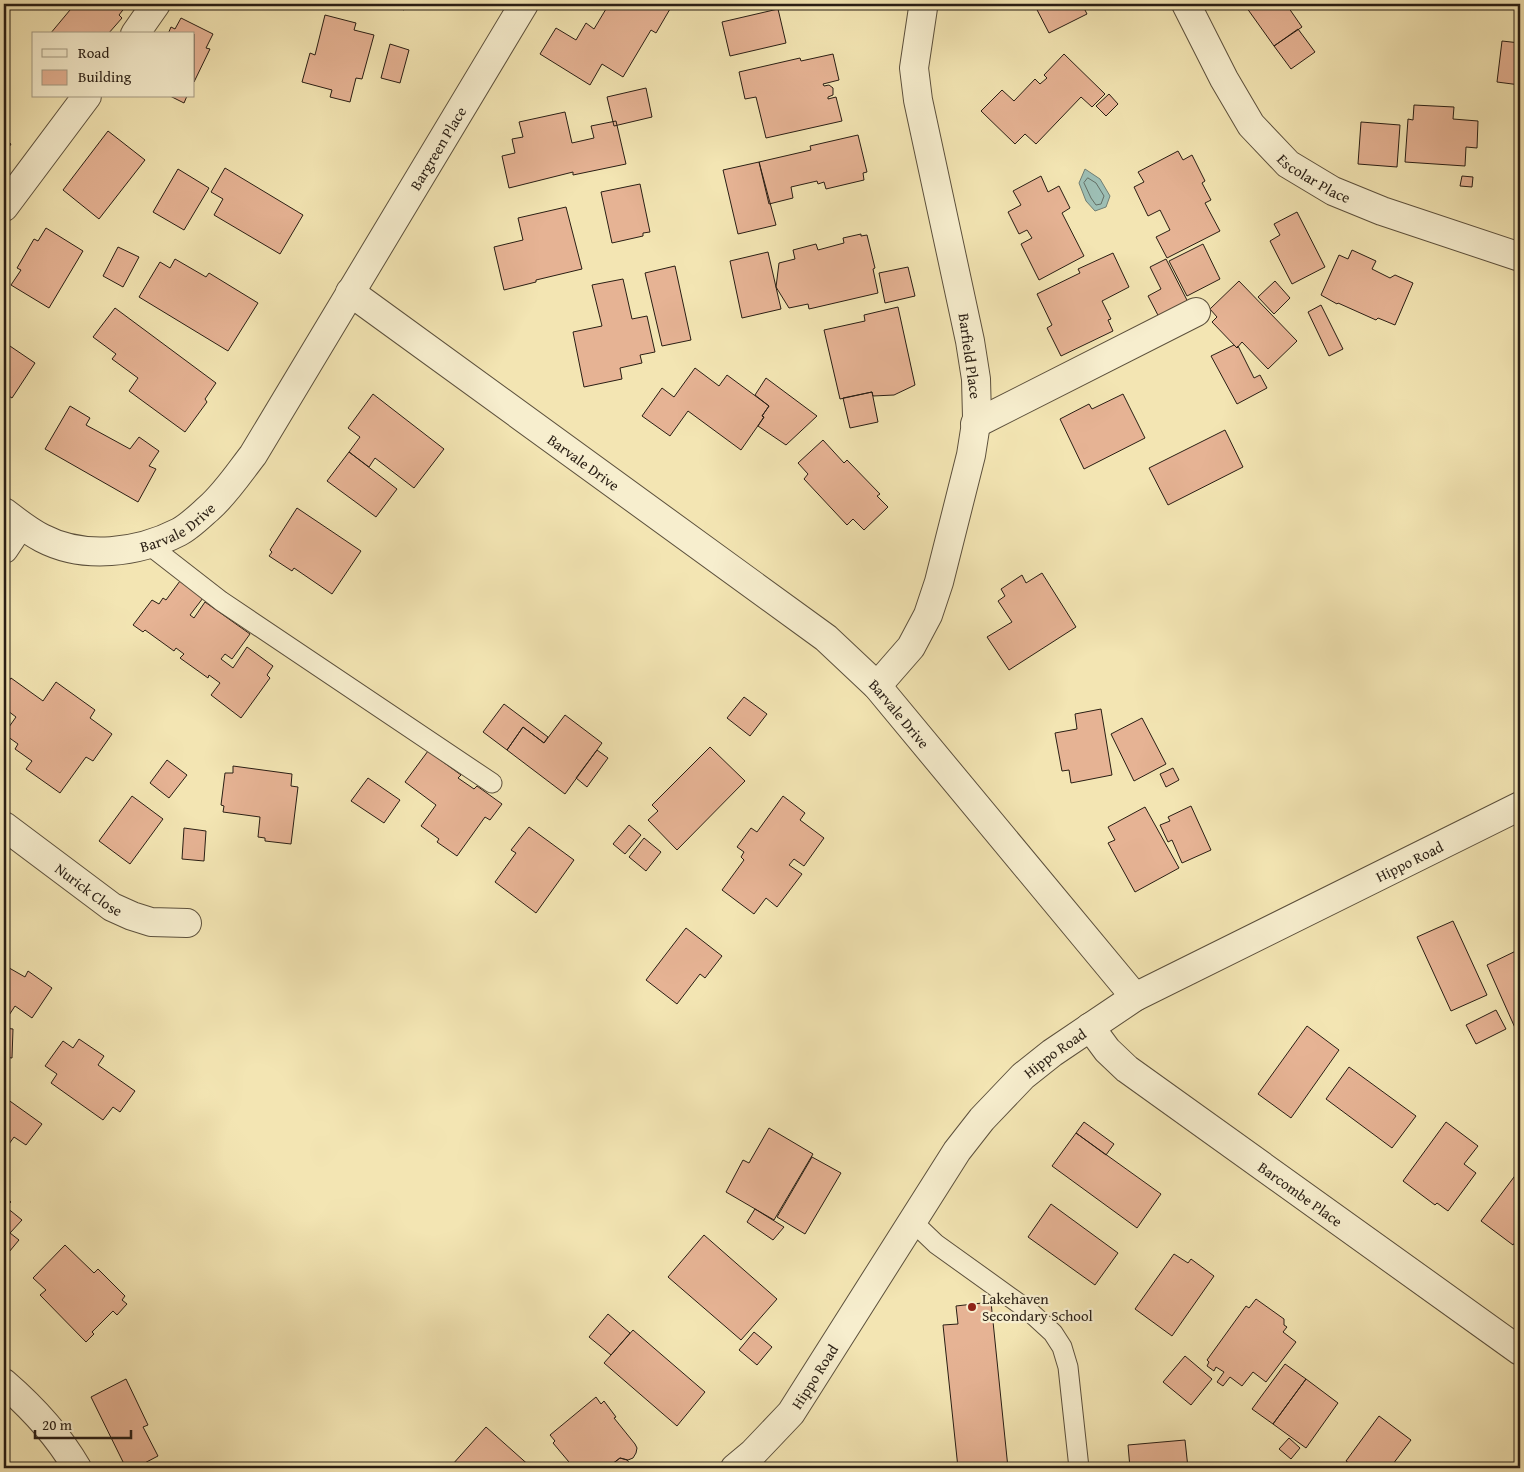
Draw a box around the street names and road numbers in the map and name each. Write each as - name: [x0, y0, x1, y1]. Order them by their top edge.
- street label: Bargreen Place: [404, 102, 471, 194]
- street label: Escolar Place: [1273, 149, 1354, 208]
- street label: Barfield Place: [954, 312, 986, 400]
- street label: Barvale Drive: [543, 429, 624, 495]
- street label: Barvale Drive: [138, 497, 219, 557]
- street label: Barvale Drive: [865, 674, 935, 752]
- street label: Hippo Road: [1372, 835, 1446, 887]
- street label: Nurick Close: [51, 858, 126, 921]
- street label: Hippo Road: [1019, 1023, 1090, 1082]
- street label: Barcombe Place: [1254, 1156, 1347, 1231]
- street label: Hippo Road: [786, 1340, 843, 1413]

